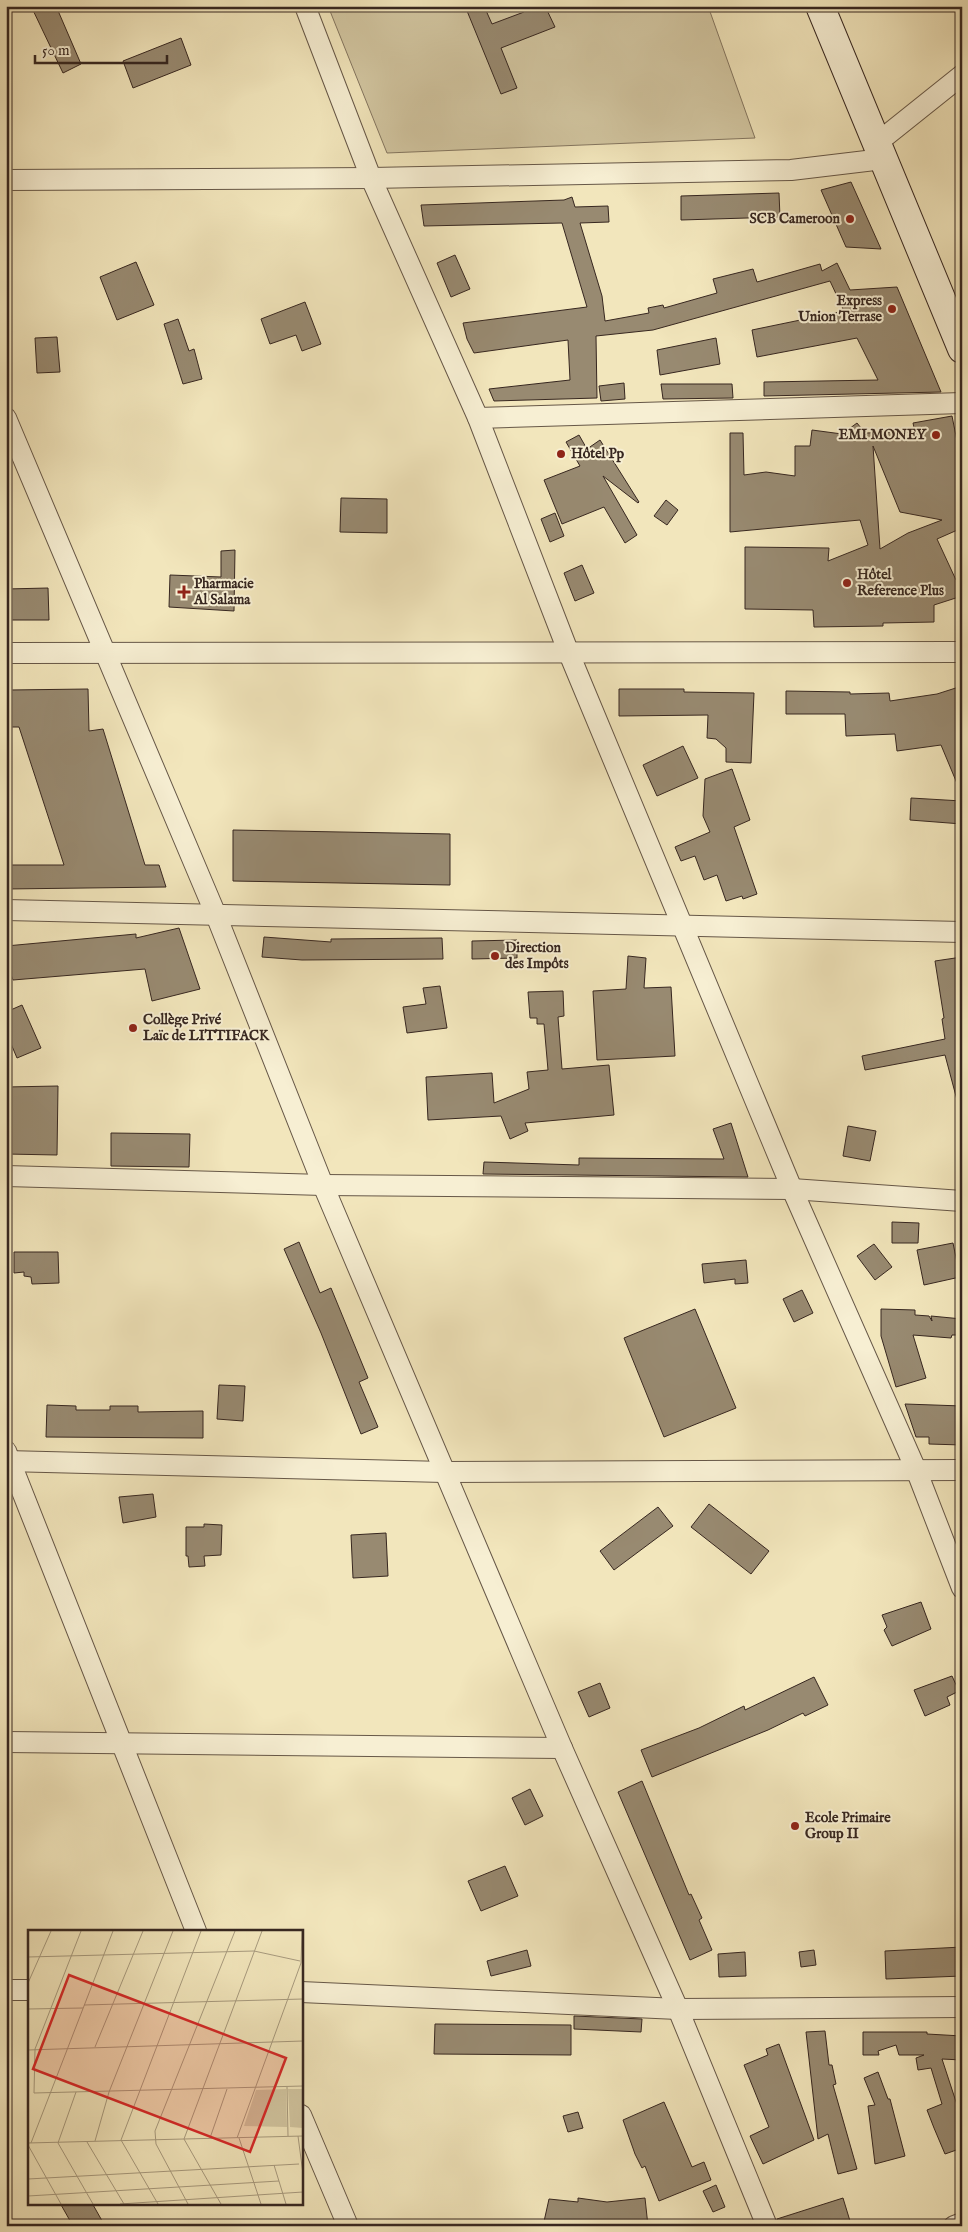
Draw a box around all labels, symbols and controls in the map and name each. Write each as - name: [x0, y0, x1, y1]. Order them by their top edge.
- scale bar: [35, 32, 168, 64]
- text: 50 m: [42, 41, 70, 60]
- place label: SCB Cameroon: [750, 210, 841, 228]
- marker: SCB Cameroon: [844, 213, 856, 225]
- place label: Express Union Terrase: [797, 292, 883, 326]
- marker: Express Union Terrase: [886, 303, 898, 315]
- place label: EMI MONEY: [838, 426, 927, 444]
- marker: EMI MONEY: [930, 429, 942, 441]
- place label: Hôtel Pp: [571, 445, 625, 463]
- marker: Hôtel Pp: [555, 448, 567, 460]
- place label: Hôtel Reference Plus: [857, 566, 944, 600]
- place label: Pharmacie Al Salama: [193, 575, 254, 609]
- marker: Hôtel Reference Plus: [841, 577, 853, 589]
- marker: Pharmacie Al Salama: [178, 586, 190, 598]
- place label: Direction des Impôts: [505, 939, 569, 973]
- marker: Direction des Impôts: [489, 950, 501, 962]
- place label: Collège Privé Laïc de LITTIFACK: [143, 1011, 270, 1045]
- marker: Collège Privé Laïc de LITTIFACK: [127, 1022, 139, 1034]
- place label: Ecole Primaire Group II: [805, 1809, 891, 1843]
- marker: Ecole Primaire Group II: [789, 1820, 801, 1832]
- inset map: [28, 1930, 302, 2204]

